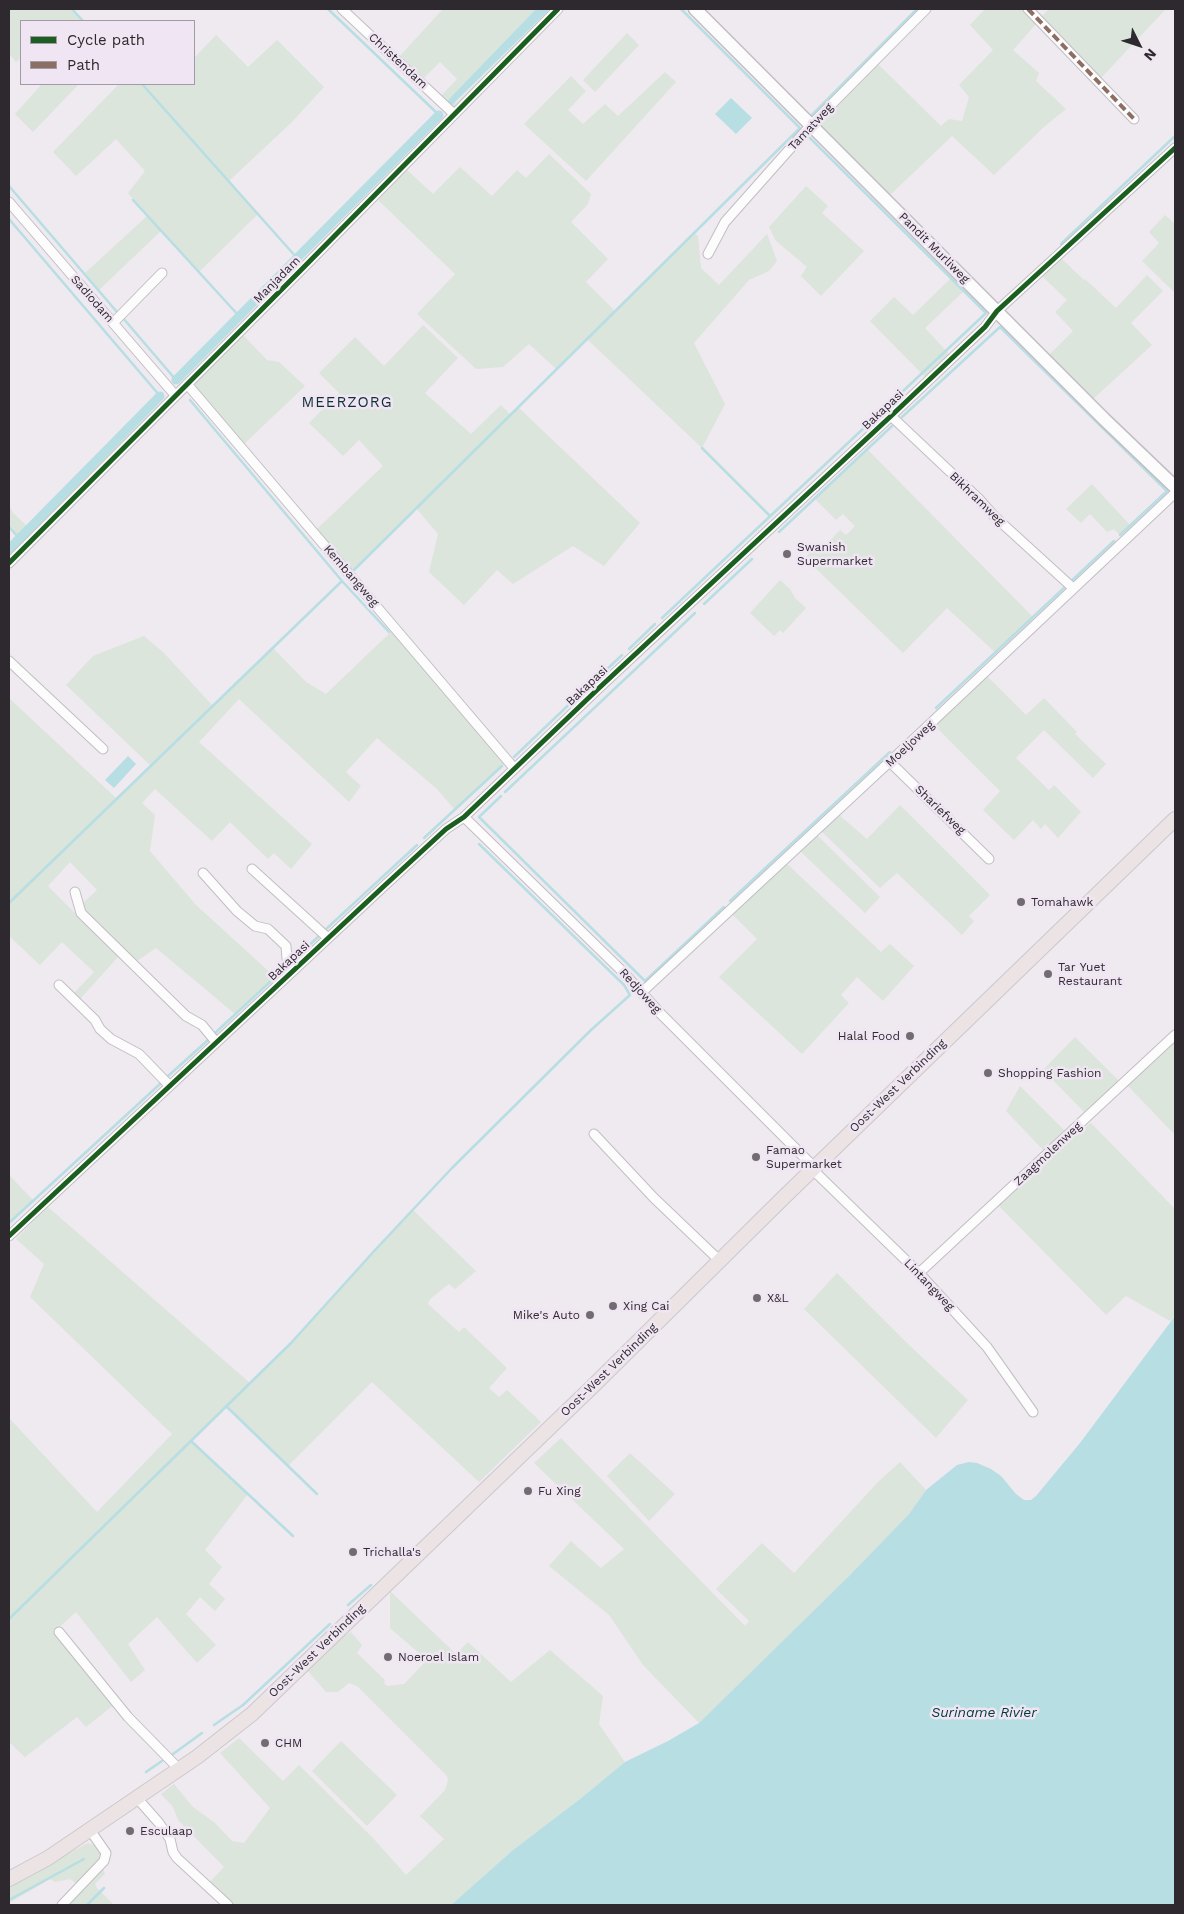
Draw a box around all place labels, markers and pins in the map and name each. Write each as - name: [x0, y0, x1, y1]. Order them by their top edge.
- place label: Swanish Supermarket: [797, 540, 873, 568]
- marker: Swanish Supermarket: [781, 548, 793, 560]
- place label: Tomahawk: [1031, 895, 1093, 909]
- marker: Tomahawk: [1015, 896, 1027, 908]
- place label: Tar Yuet Restaurant: [1058, 960, 1122, 988]
- marker: Tar Yuet Restaurant: [1042, 968, 1054, 980]
- place label: Halal Food: [838, 1029, 900, 1043]
- marker: Halal Food: [904, 1030, 916, 1042]
- place label: Shopping Fashion: [998, 1066, 1102, 1080]
- marker: Shopping Fashion: [982, 1067, 994, 1079]
- place label: Famao Supermarket: [766, 1143, 842, 1171]
- marker: Famao Supermarket: [750, 1151, 762, 1163]
- place label: X&L: [767, 1291, 789, 1305]
- marker: X&L: [751, 1292, 763, 1304]
- place label: Xing Cai: [623, 1299, 670, 1313]
- marker: Xing Cai: [607, 1300, 619, 1312]
- place label: Mike's Auto: [513, 1308, 580, 1322]
- marker: Mike's Auto: [584, 1309, 596, 1321]
- place label: Fu Xing: [538, 1484, 581, 1498]
- marker: Fu Xing: [522, 1485, 534, 1497]
- place label: Trichalla's: [363, 1545, 421, 1559]
- marker: Trichalla's: [347, 1546, 359, 1558]
- place label: Noeroel Islam: [398, 1650, 479, 1664]
- marker: Noeroel Islam: [382, 1651, 394, 1663]
- place label: CHM: [275, 1736, 302, 1750]
- marker: CHM: [259, 1737, 271, 1749]
- place label: Esculaap: [140, 1824, 193, 1838]
- marker: Esculaap: [124, 1825, 136, 1837]

